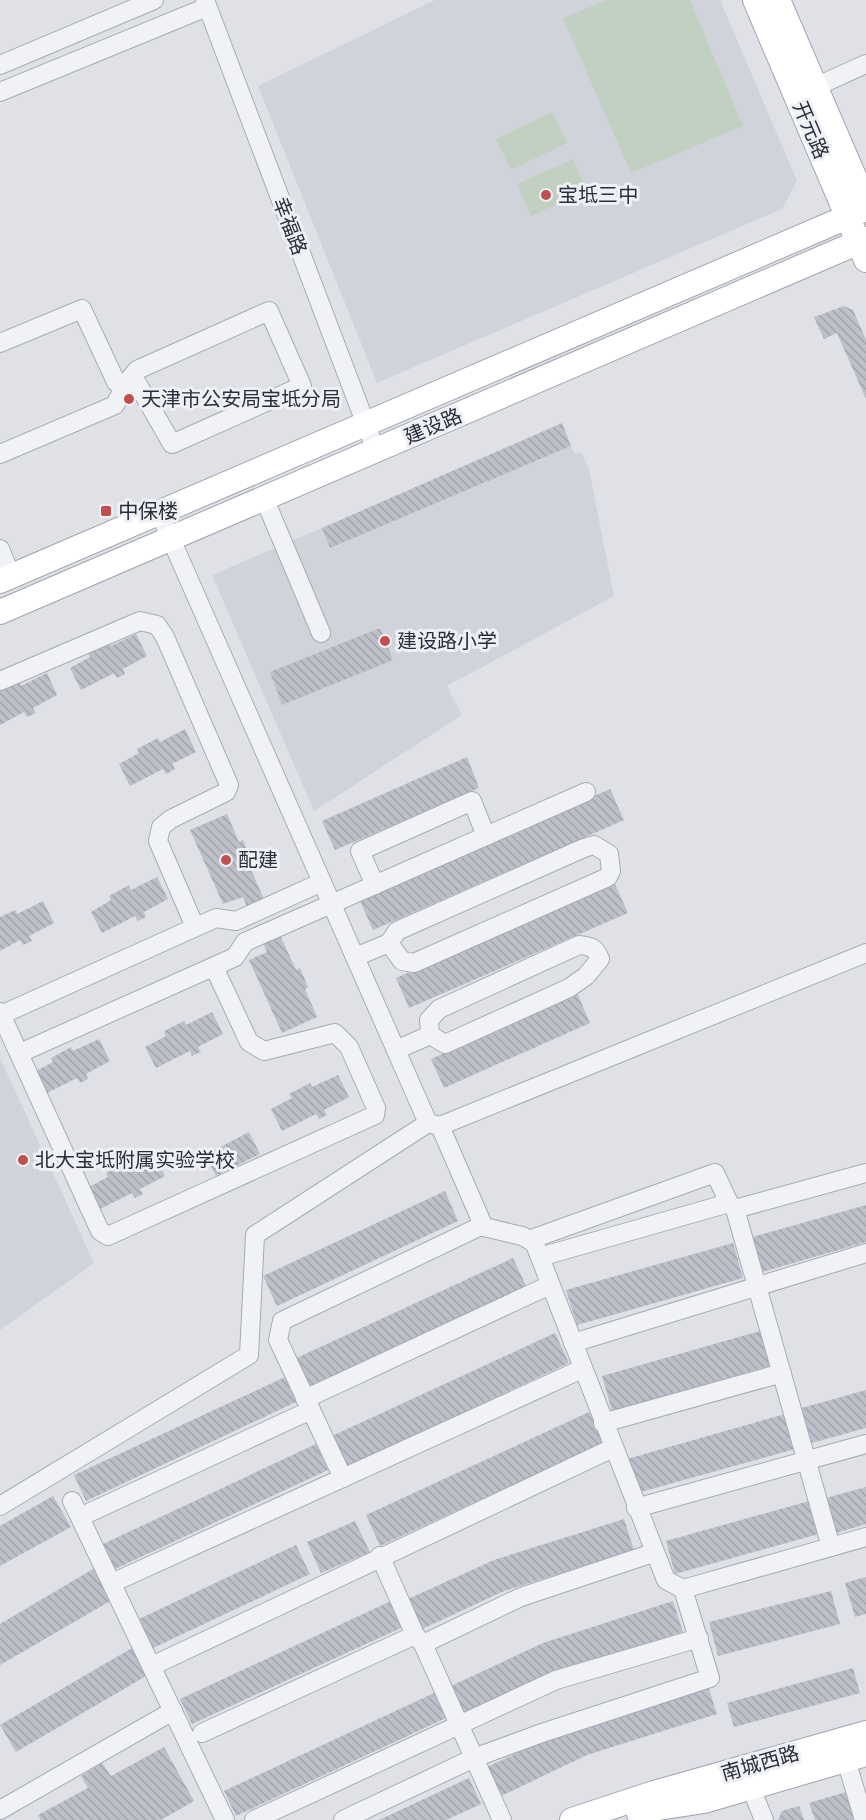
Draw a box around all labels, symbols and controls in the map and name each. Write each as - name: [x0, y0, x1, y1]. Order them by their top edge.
- street label: 开元路: [788, 98, 834, 162]
- place label: 宝坻三中: [558, 183, 638, 207]
- marker: 宝坻三中: [539, 188, 553, 202]
- street label: 幸福路: [268, 194, 312, 258]
- place label: 天津市公安局宝坻分局: [141, 387, 341, 411]
- marker: 天津市公安局宝坻分局: [122, 392, 136, 406]
- street label: 建设路: [401, 403, 465, 449]
- place label: 中保楼: [118, 499, 178, 523]
- marker: 中保楼: [99, 504, 113, 518]
- place label: 建设路小学: [397, 629, 497, 653]
- marker: 建设路小学: [378, 634, 392, 648]
- place label: 配建: [238, 848, 278, 872]
- marker: 配建: [219, 853, 233, 867]
- place label: 北大宝坻附属实验学校: [35, 1148, 235, 1172]
- marker: 北大宝坻附属实验学校: [16, 1153, 30, 1167]
- street label: 南城西路: [718, 1740, 802, 1786]

